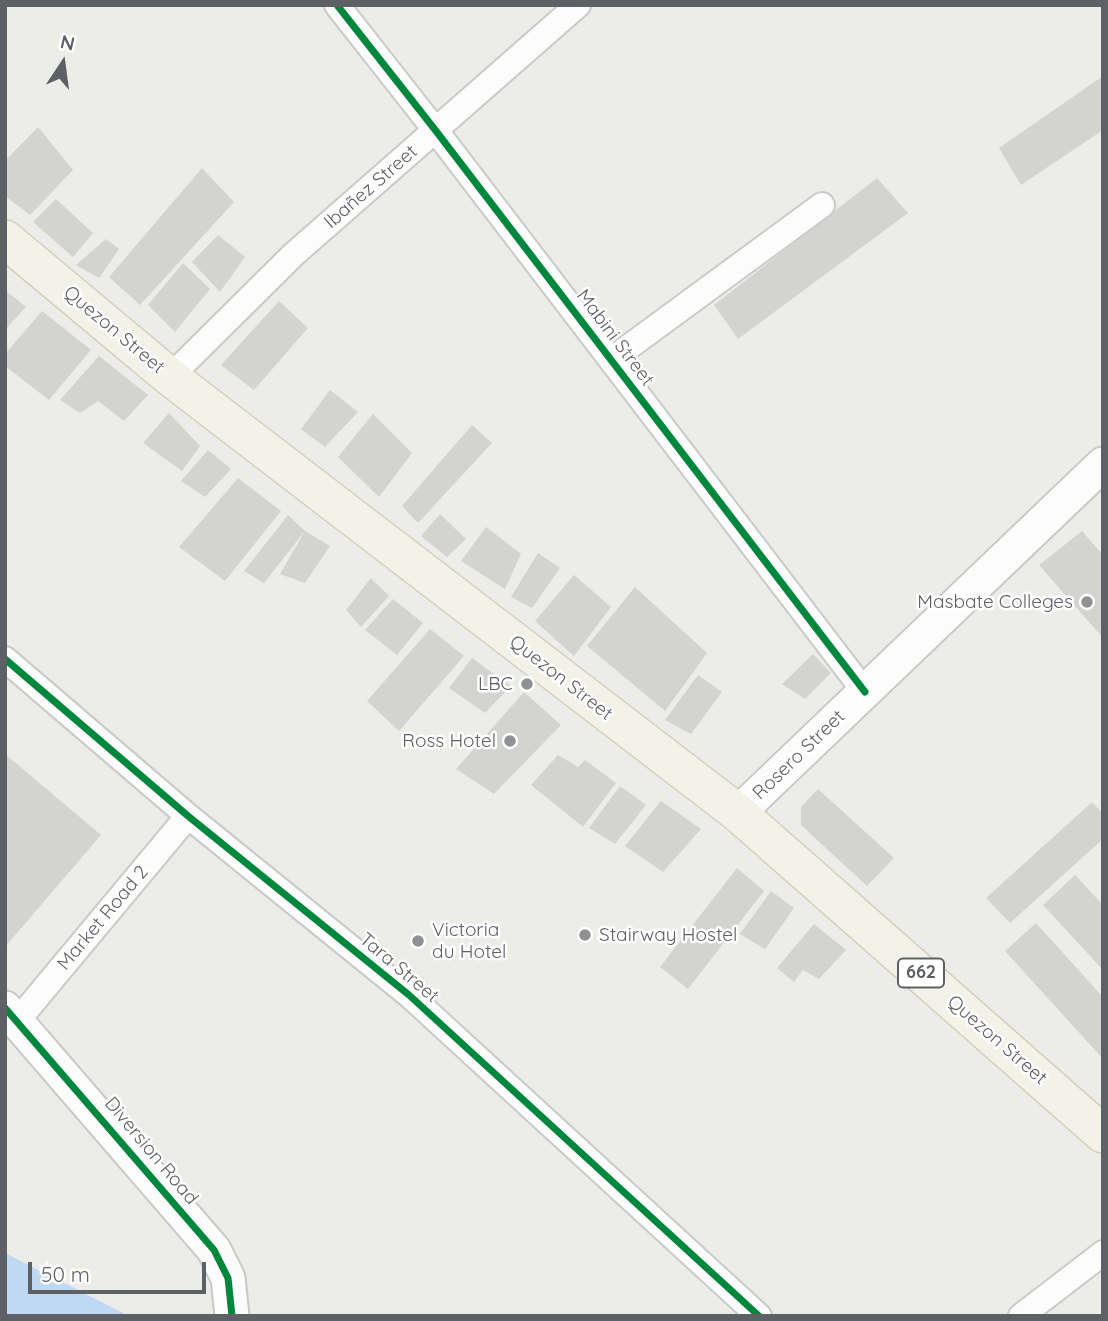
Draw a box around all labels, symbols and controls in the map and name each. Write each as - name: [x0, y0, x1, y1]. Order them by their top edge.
- north arrow: [28, 28, 98, 98]
- text: N: [58, 29, 77, 56]
- street label: Ibañez Street: [320, 140, 422, 234]
- street label: Quezon Street: [59, 281, 169, 379]
- street label: Mabini Street: [571, 285, 659, 391]
- place label: Masbate Colleges: [917, 591, 1073, 613]
- marker: Masbate Colleges: [1079, 594, 1095, 610]
- street label: Quezon Street: [505, 631, 617, 725]
- place label: LBC: [478, 673, 513, 695]
- marker: LBC: [519, 676, 535, 692]
- street label: Rosero Street: [748, 705, 850, 805]
- place label: Ross Hotel: [402, 730, 496, 752]
- marker: Ross Hotel: [502, 733, 518, 749]
- street label: Market Road 2: [53, 861, 153, 975]
- place label: Victoria du Hotel: [432, 919, 506, 963]
- place label: Stairway Hostel: [599, 924, 737, 946]
- marker: Stairway Hostel: [577, 927, 593, 943]
- street label: Tara Street: [355, 928, 443, 1008]
- marker: Victoria du Hotel: [410, 933, 426, 949]
- road number: 662: [898, 958, 944, 988]
- street label: Quezon Street: [942, 990, 1052, 1090]
- street label: Diversion Road: [99, 1093, 203, 1209]
- scale bar: [32, 1248, 210, 1292]
- text: 50 m: [41, 1261, 90, 1287]

